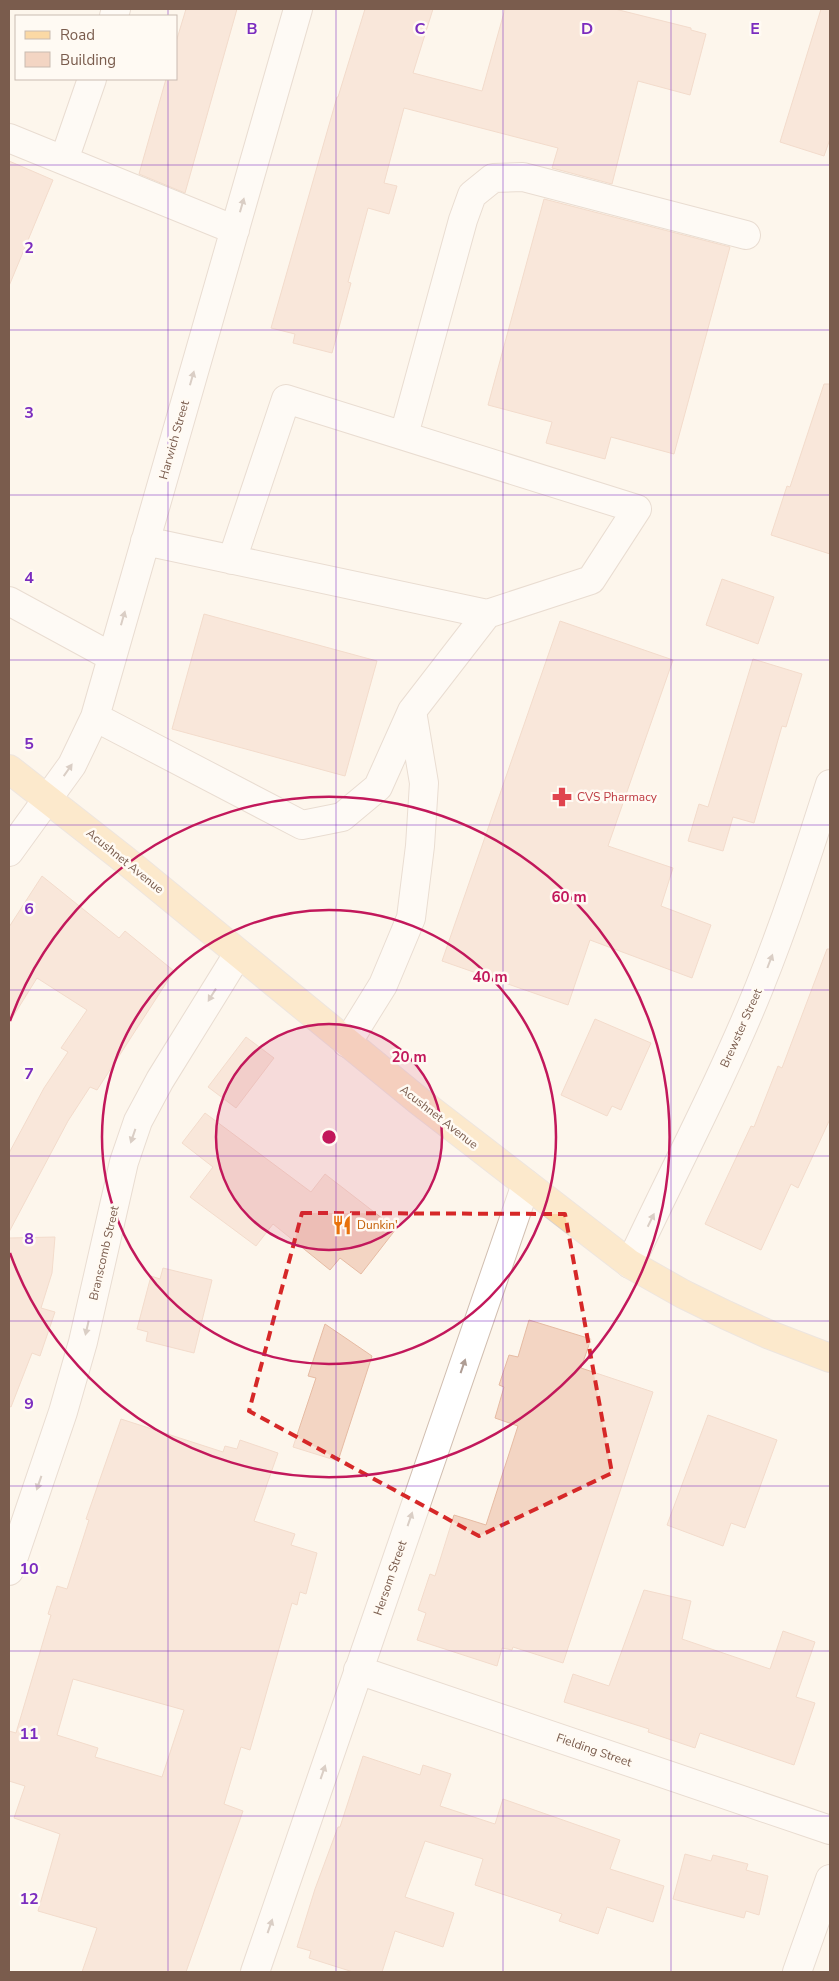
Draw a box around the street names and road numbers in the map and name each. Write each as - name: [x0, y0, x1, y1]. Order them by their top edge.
- street label: Harwich Street: [155, 398, 193, 481]
- street label: Acushnet Avenue: [83, 825, 167, 897]
- street label: Brewster Street: [716, 985, 766, 1070]
- street label: Acushnet Avenue: [397, 1081, 481, 1153]
- street label: Branscomb Street: [85, 1203, 123, 1302]
- street label: Hersom Street: [370, 1538, 411, 1618]
- street label: Fielding Street: [554, 1730, 635, 1771]

